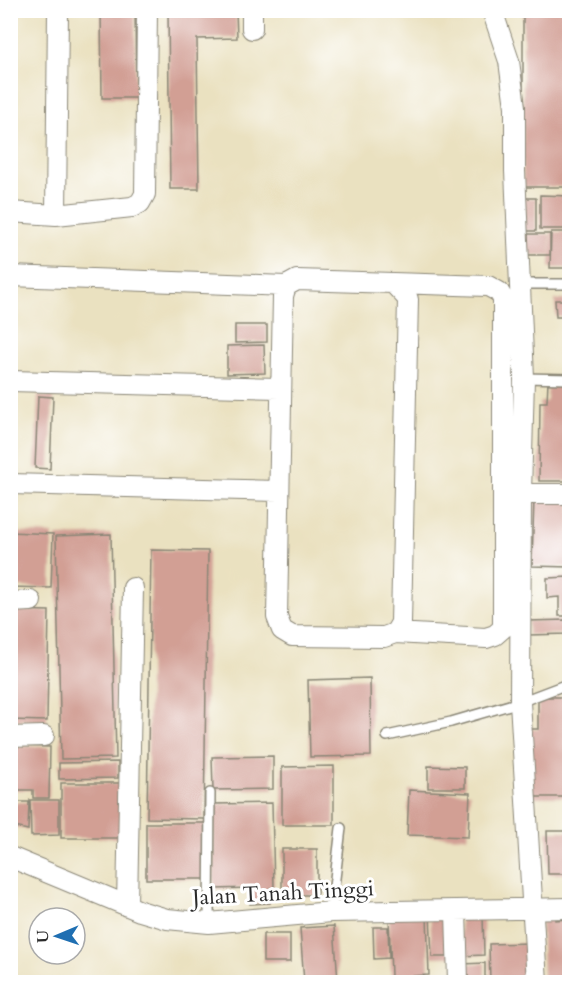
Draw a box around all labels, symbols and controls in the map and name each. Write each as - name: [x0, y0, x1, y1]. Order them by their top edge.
- street label: Jalan Tanah Tinggi: [189, 873, 375, 913]
- north arrow: [27, 906, 87, 966]
- text: U: [32, 930, 54, 943]

